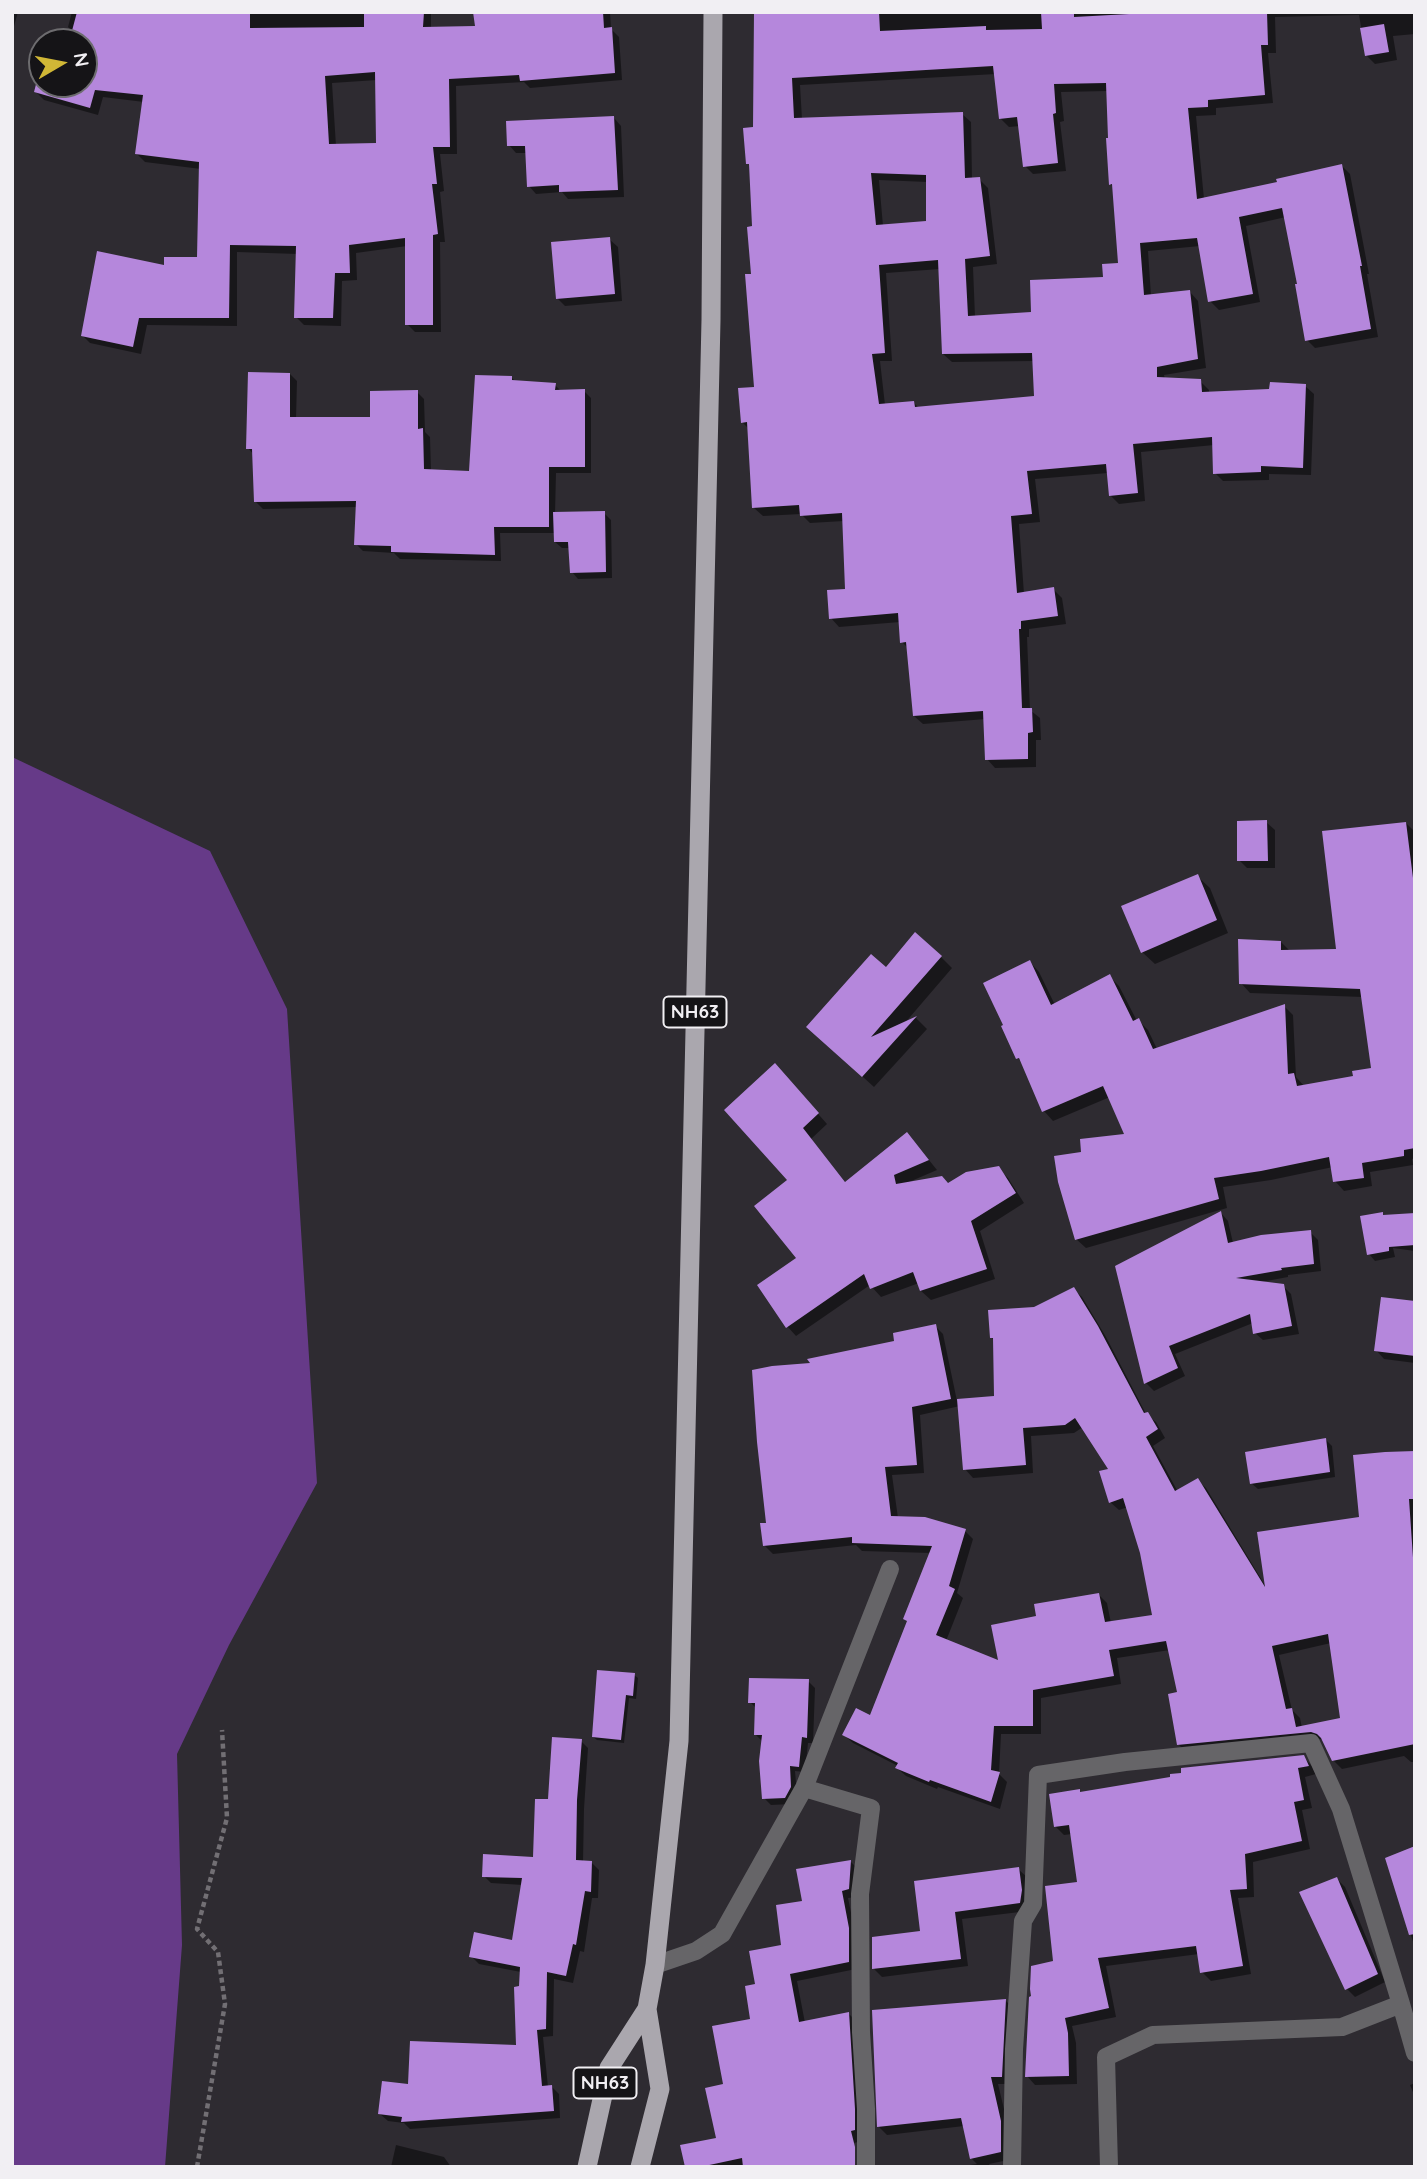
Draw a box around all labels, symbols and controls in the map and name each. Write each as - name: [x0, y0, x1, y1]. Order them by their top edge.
- north arrow: [28, 28, 98, 98]
- text: N: [69, 51, 95, 69]
- road number: NH63: [664, 996, 726, 1028]
- road number: NH63: [574, 2068, 636, 2098]

